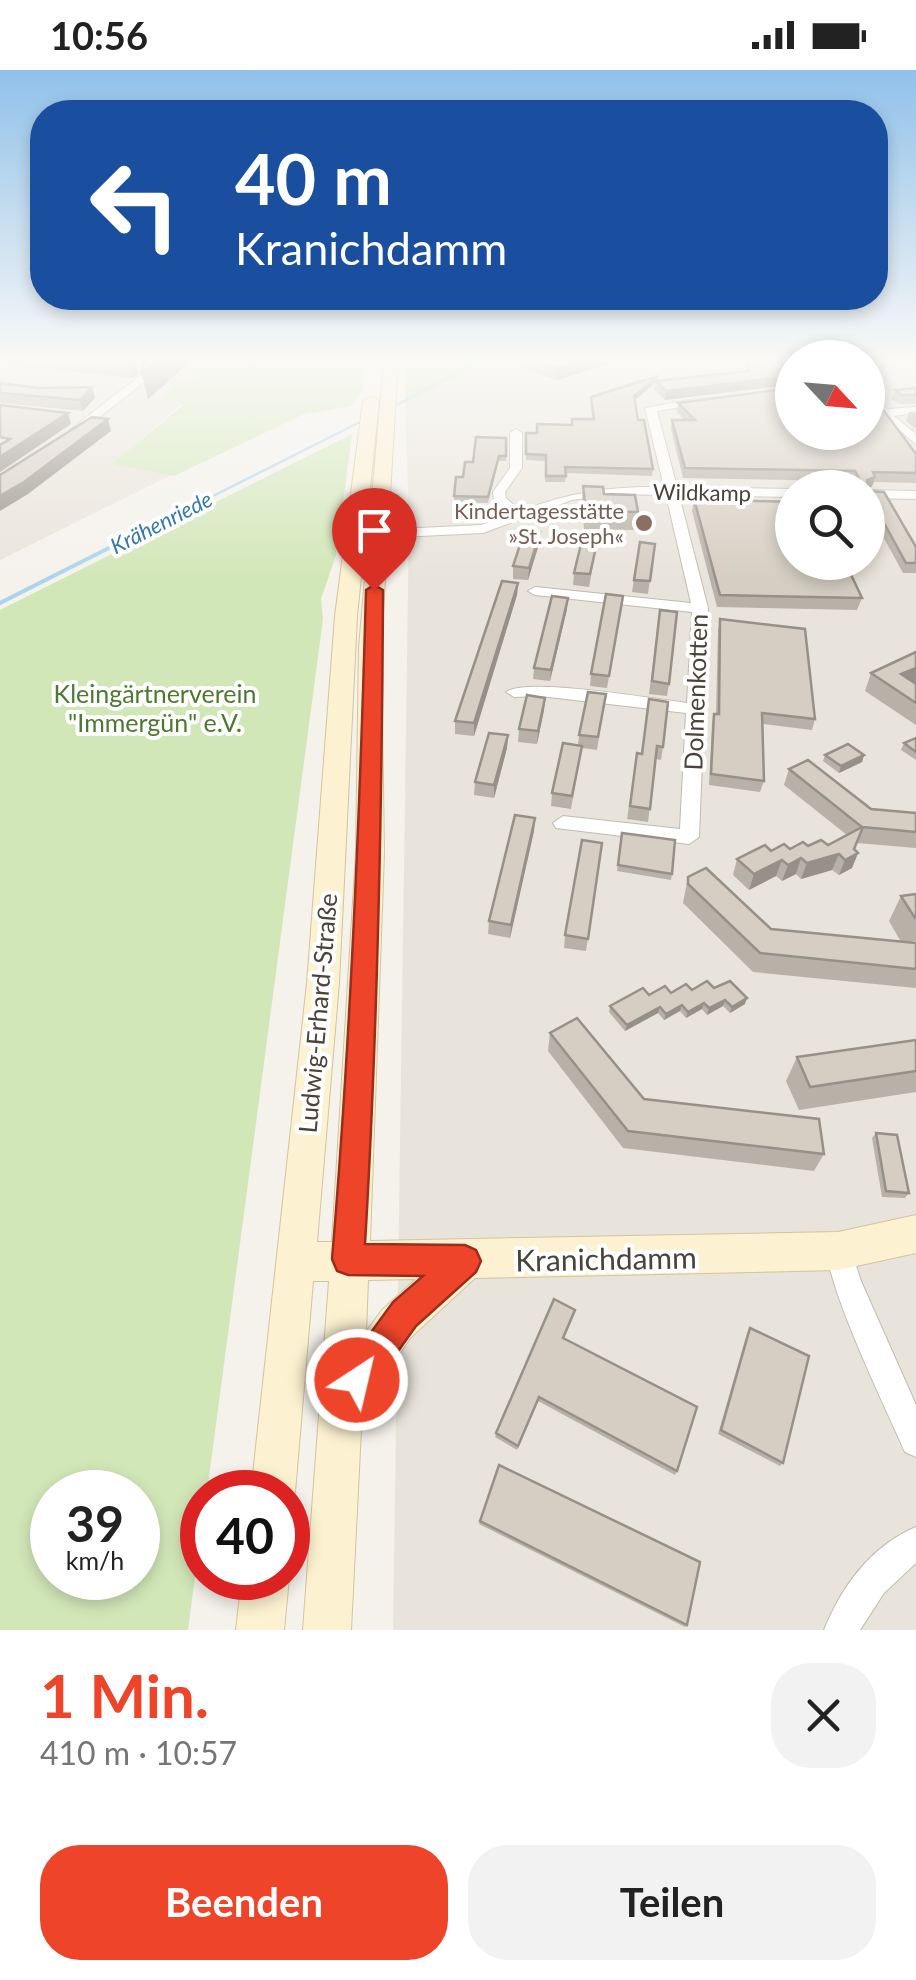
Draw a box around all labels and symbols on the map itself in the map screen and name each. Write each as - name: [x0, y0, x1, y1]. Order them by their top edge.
- north arrow: [775, 340, 885, 450]
- street label: Wildkamp: [653, 478, 751, 506]
- water label: Krähenriede: [106, 485, 216, 559]
- pin: [332, 488, 417, 591]
- place label: Kindertagesstätte »St. Joseph«: [454, 497, 624, 549]
- marker: Kindertagesstätte »St. Joseph«: [633, 512, 655, 534]
- street label: Dolmenkotten: [677, 613, 713, 771]
- park label: Kleingärtnerverein "Immergün" e.V.: [54, 678, 256, 737]
- street label: Ludwig-Erhard-Straße: [292, 892, 342, 1134]
- street label: Kranichdamm: [515, 1238, 697, 1278]
- position arrow: [305, 1328, 409, 1432]
- speed limit sign: 40: [180, 1470, 310, 1600]

